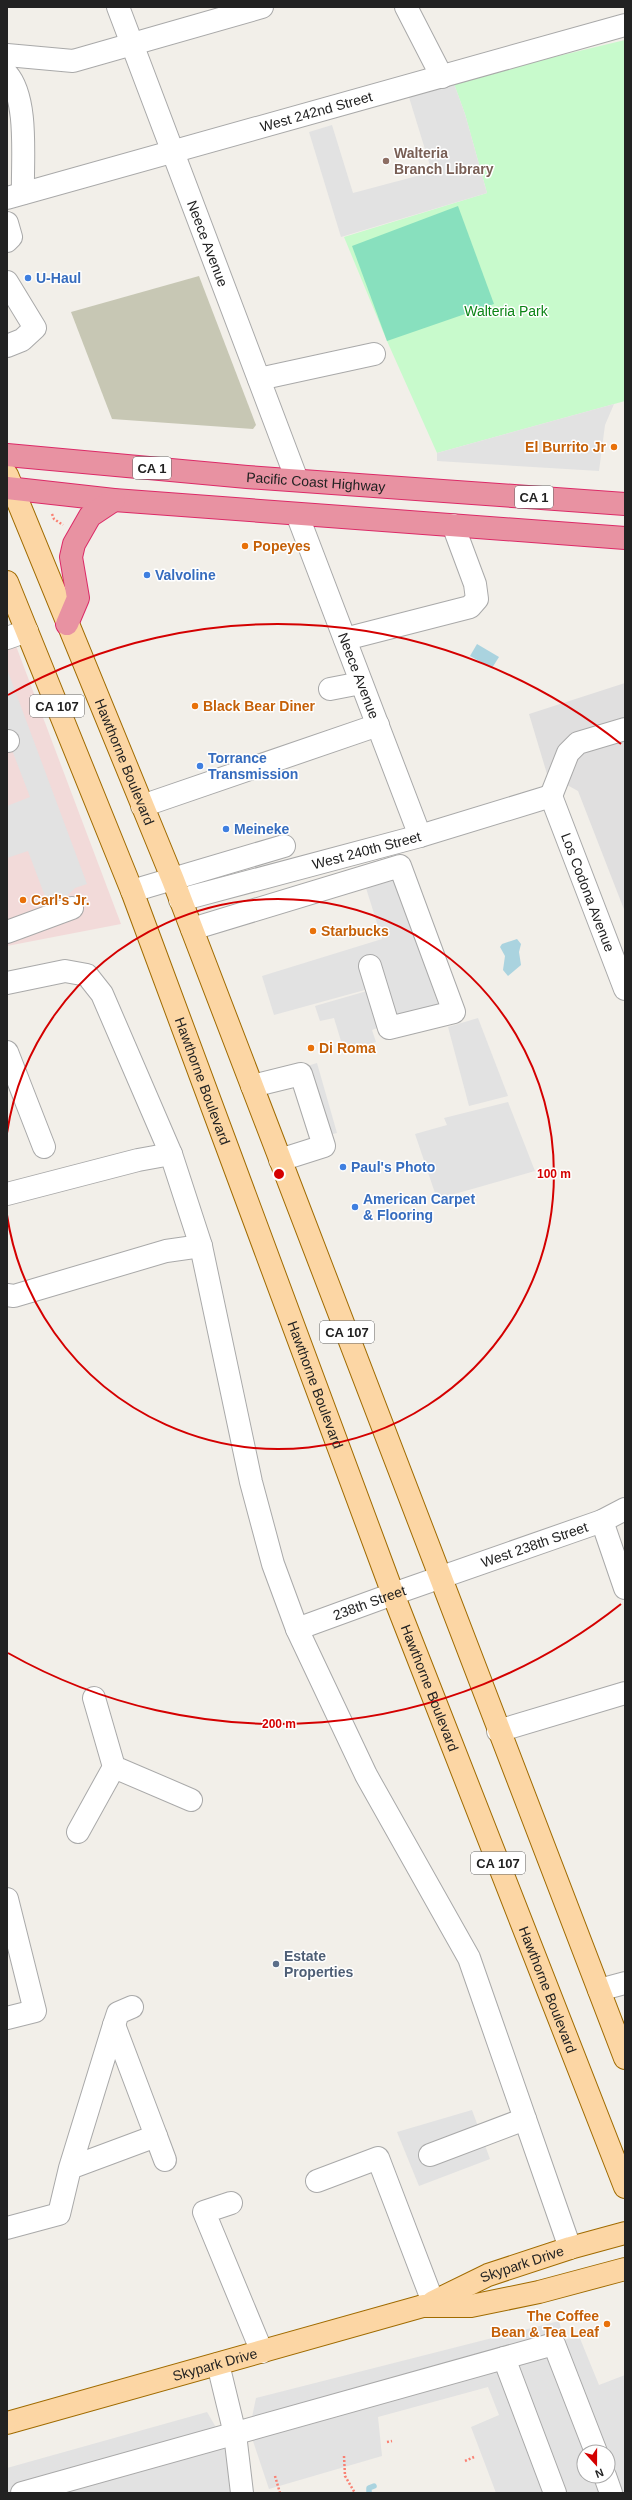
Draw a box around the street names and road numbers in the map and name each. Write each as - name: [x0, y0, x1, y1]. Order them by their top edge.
- street label: West 242nd Street: [258, 88, 374, 135]
- street label: Neece Avenue: [184, 198, 231, 289]
- road number: CA 1: [133, 457, 171, 479]
- street label: Pacific Coast Highway: [246, 469, 386, 495]
- road number: CA 1: [515, 486, 553, 508]
- street label: Neece Avenue: [335, 630, 383, 721]
- road number: CA 107: [30, 695, 84, 717]
- street label: Hawthorne Boulevard: [92, 696, 158, 827]
- street label: West 240th Street: [310, 828, 423, 872]
- street label: Los Codona Avenue: [558, 830, 618, 954]
- street label: Hawthorne Boulevard: [172, 1015, 234, 1147]
- street label: Hawthorne Boulevard: [284, 1319, 346, 1451]
- road number: CA 107: [320, 1321, 374, 1343]
- street label: West 238th Street: [479, 1519, 590, 1571]
- street label: 238th Street: [331, 1582, 408, 1623]
- street label: Hawthorne Boulevard: [398, 1622, 462, 1754]
- road number: CA 107: [471, 1852, 525, 1874]
- street label: Hawthorne Boulevard: [516, 1924, 580, 2055]
- street label: Skypark Drive: [477, 2243, 566, 2286]
- street label: Skypark Drive: [171, 2345, 259, 2384]

